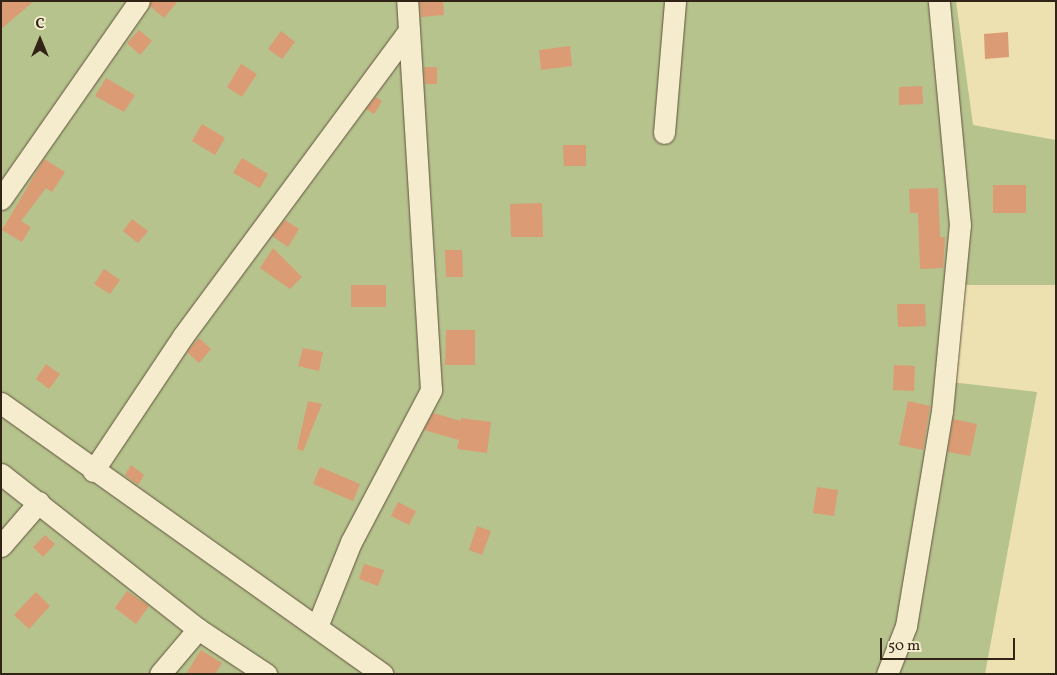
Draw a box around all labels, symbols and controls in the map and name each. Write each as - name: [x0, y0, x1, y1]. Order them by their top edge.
- north arrow: [15, 15, 65, 65]
- text: С: [35, 15, 45, 34]
- scale bar: [882, 628, 1017, 660]
- text: 50 m: [888, 636, 920, 657]

